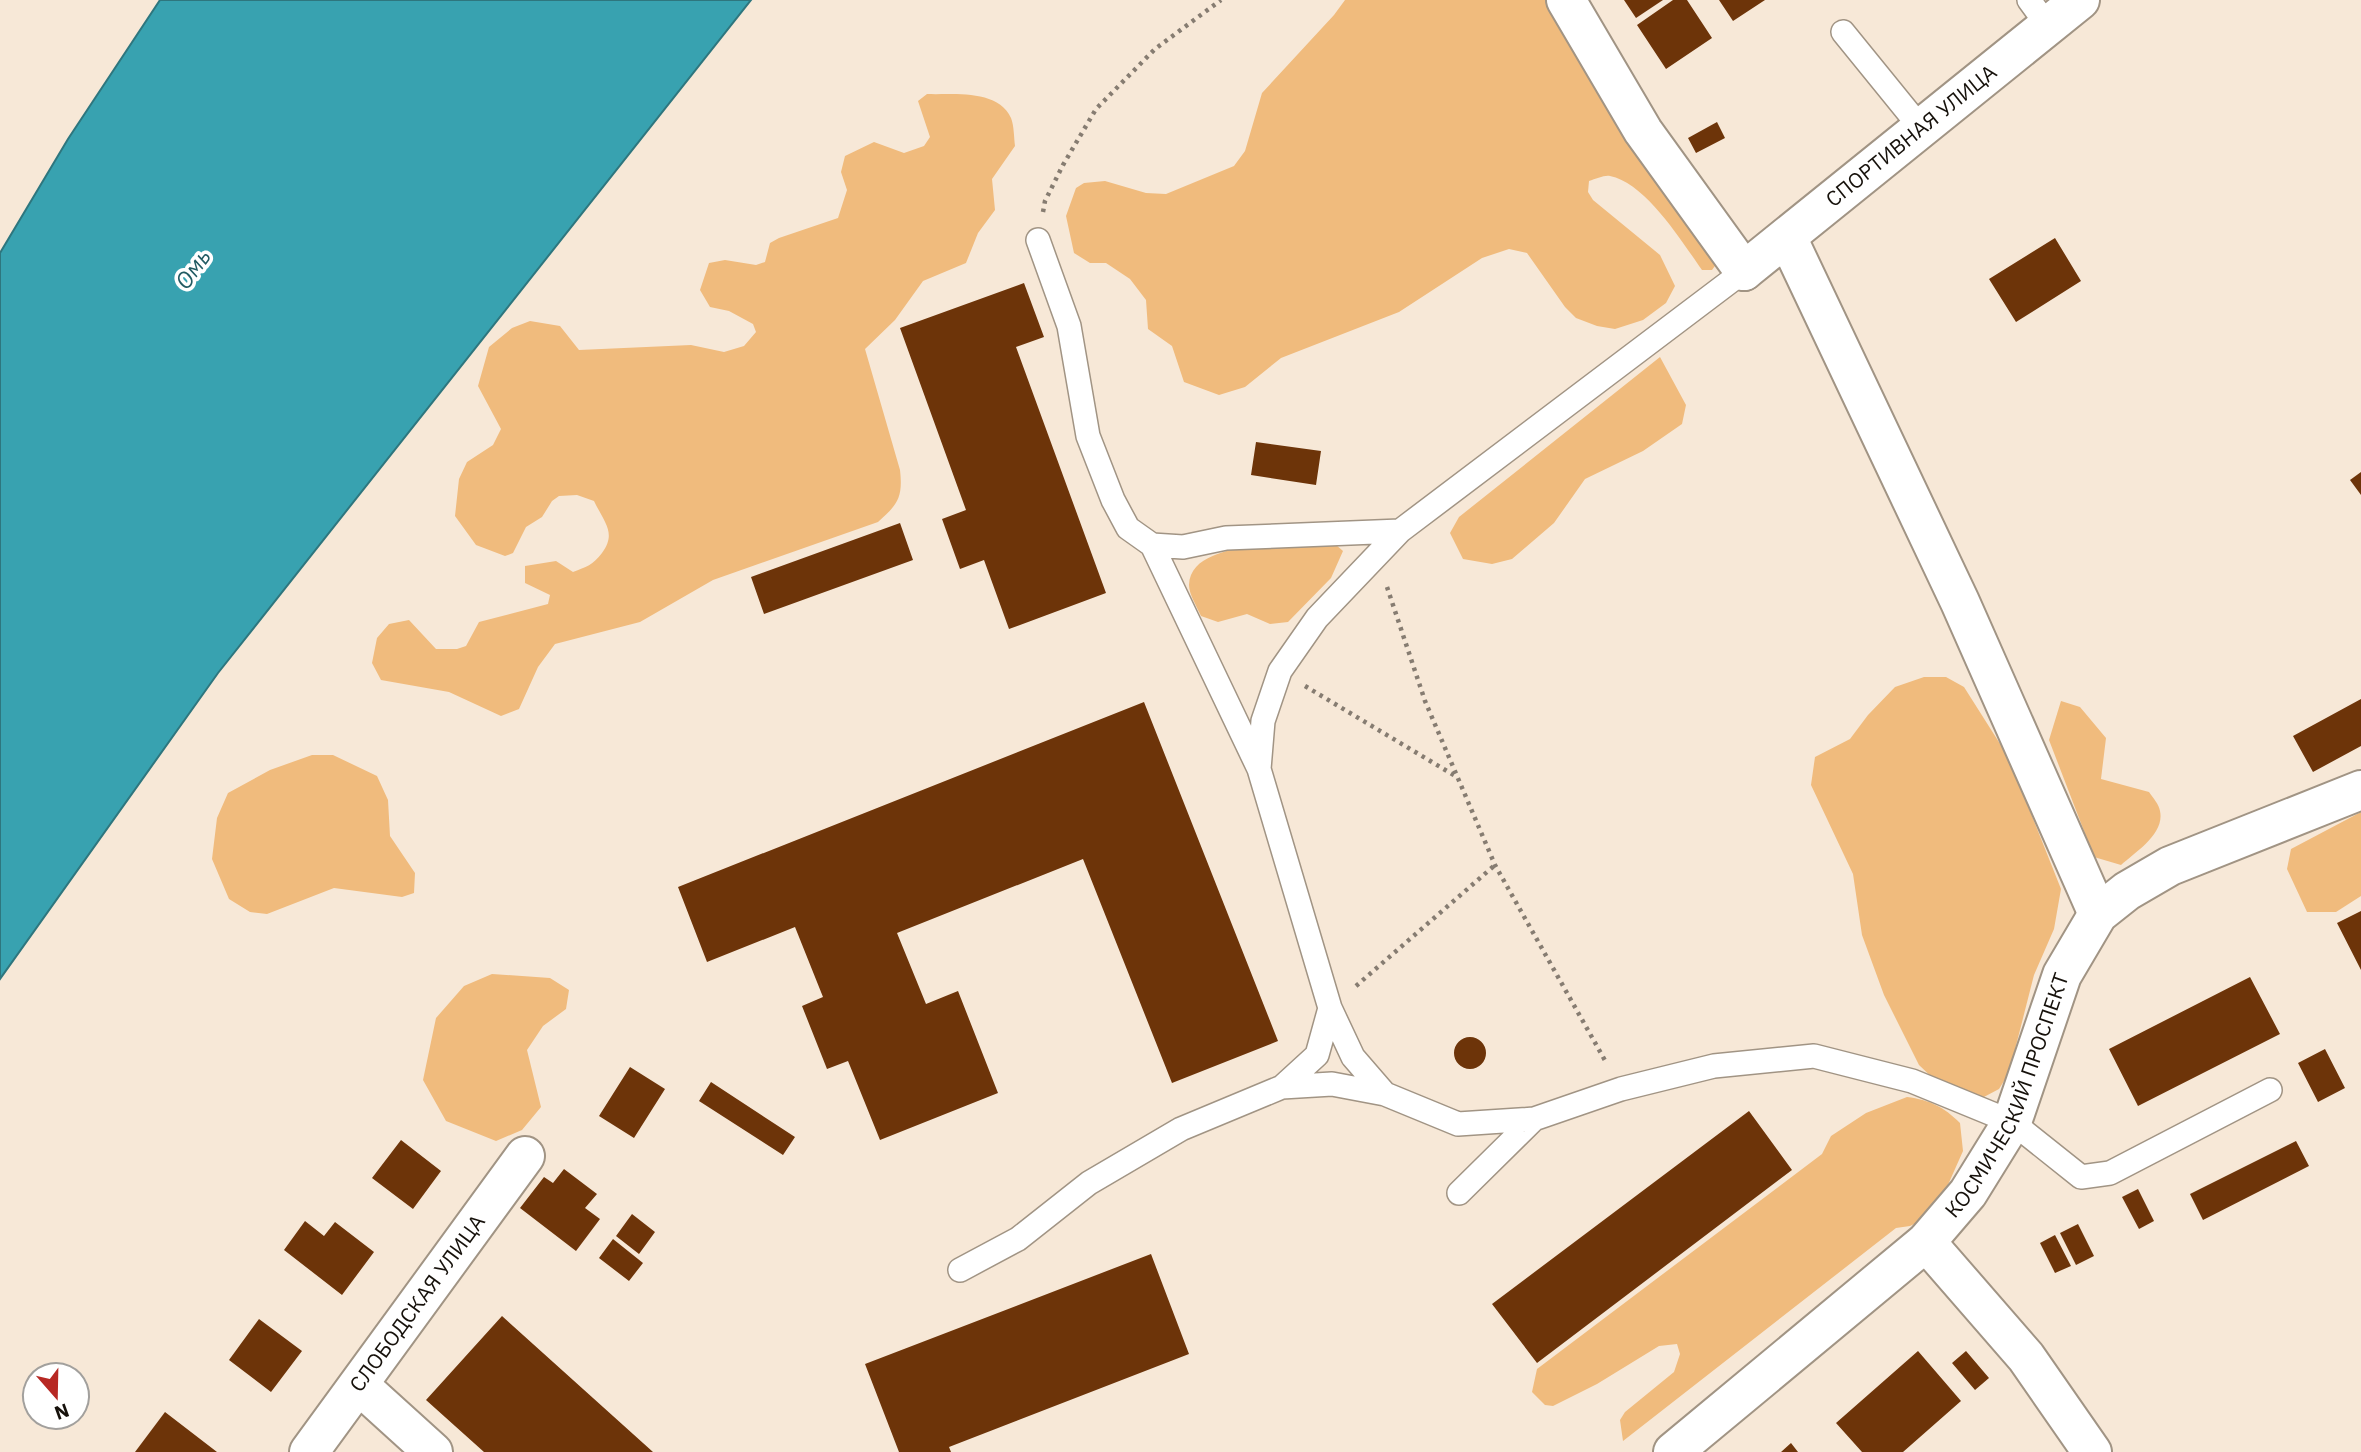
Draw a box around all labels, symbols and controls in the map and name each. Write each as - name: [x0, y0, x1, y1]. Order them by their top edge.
- street label: СПОРТИВНАЯ УЛИЦА: [1819, 58, 2002, 213]
- water label: Омь: [168, 242, 217, 295]
- street label: КОСМИЧЕСКИЙ ПРОСПЕКТ: [1938, 969, 2075, 1223]
- street label: СЛОБОДСКАЯ УЛИЦА: [342, 1208, 491, 1397]
- north arrow: [21, 1361, 91, 1431]
- text: N: [51, 1398, 72, 1426]

